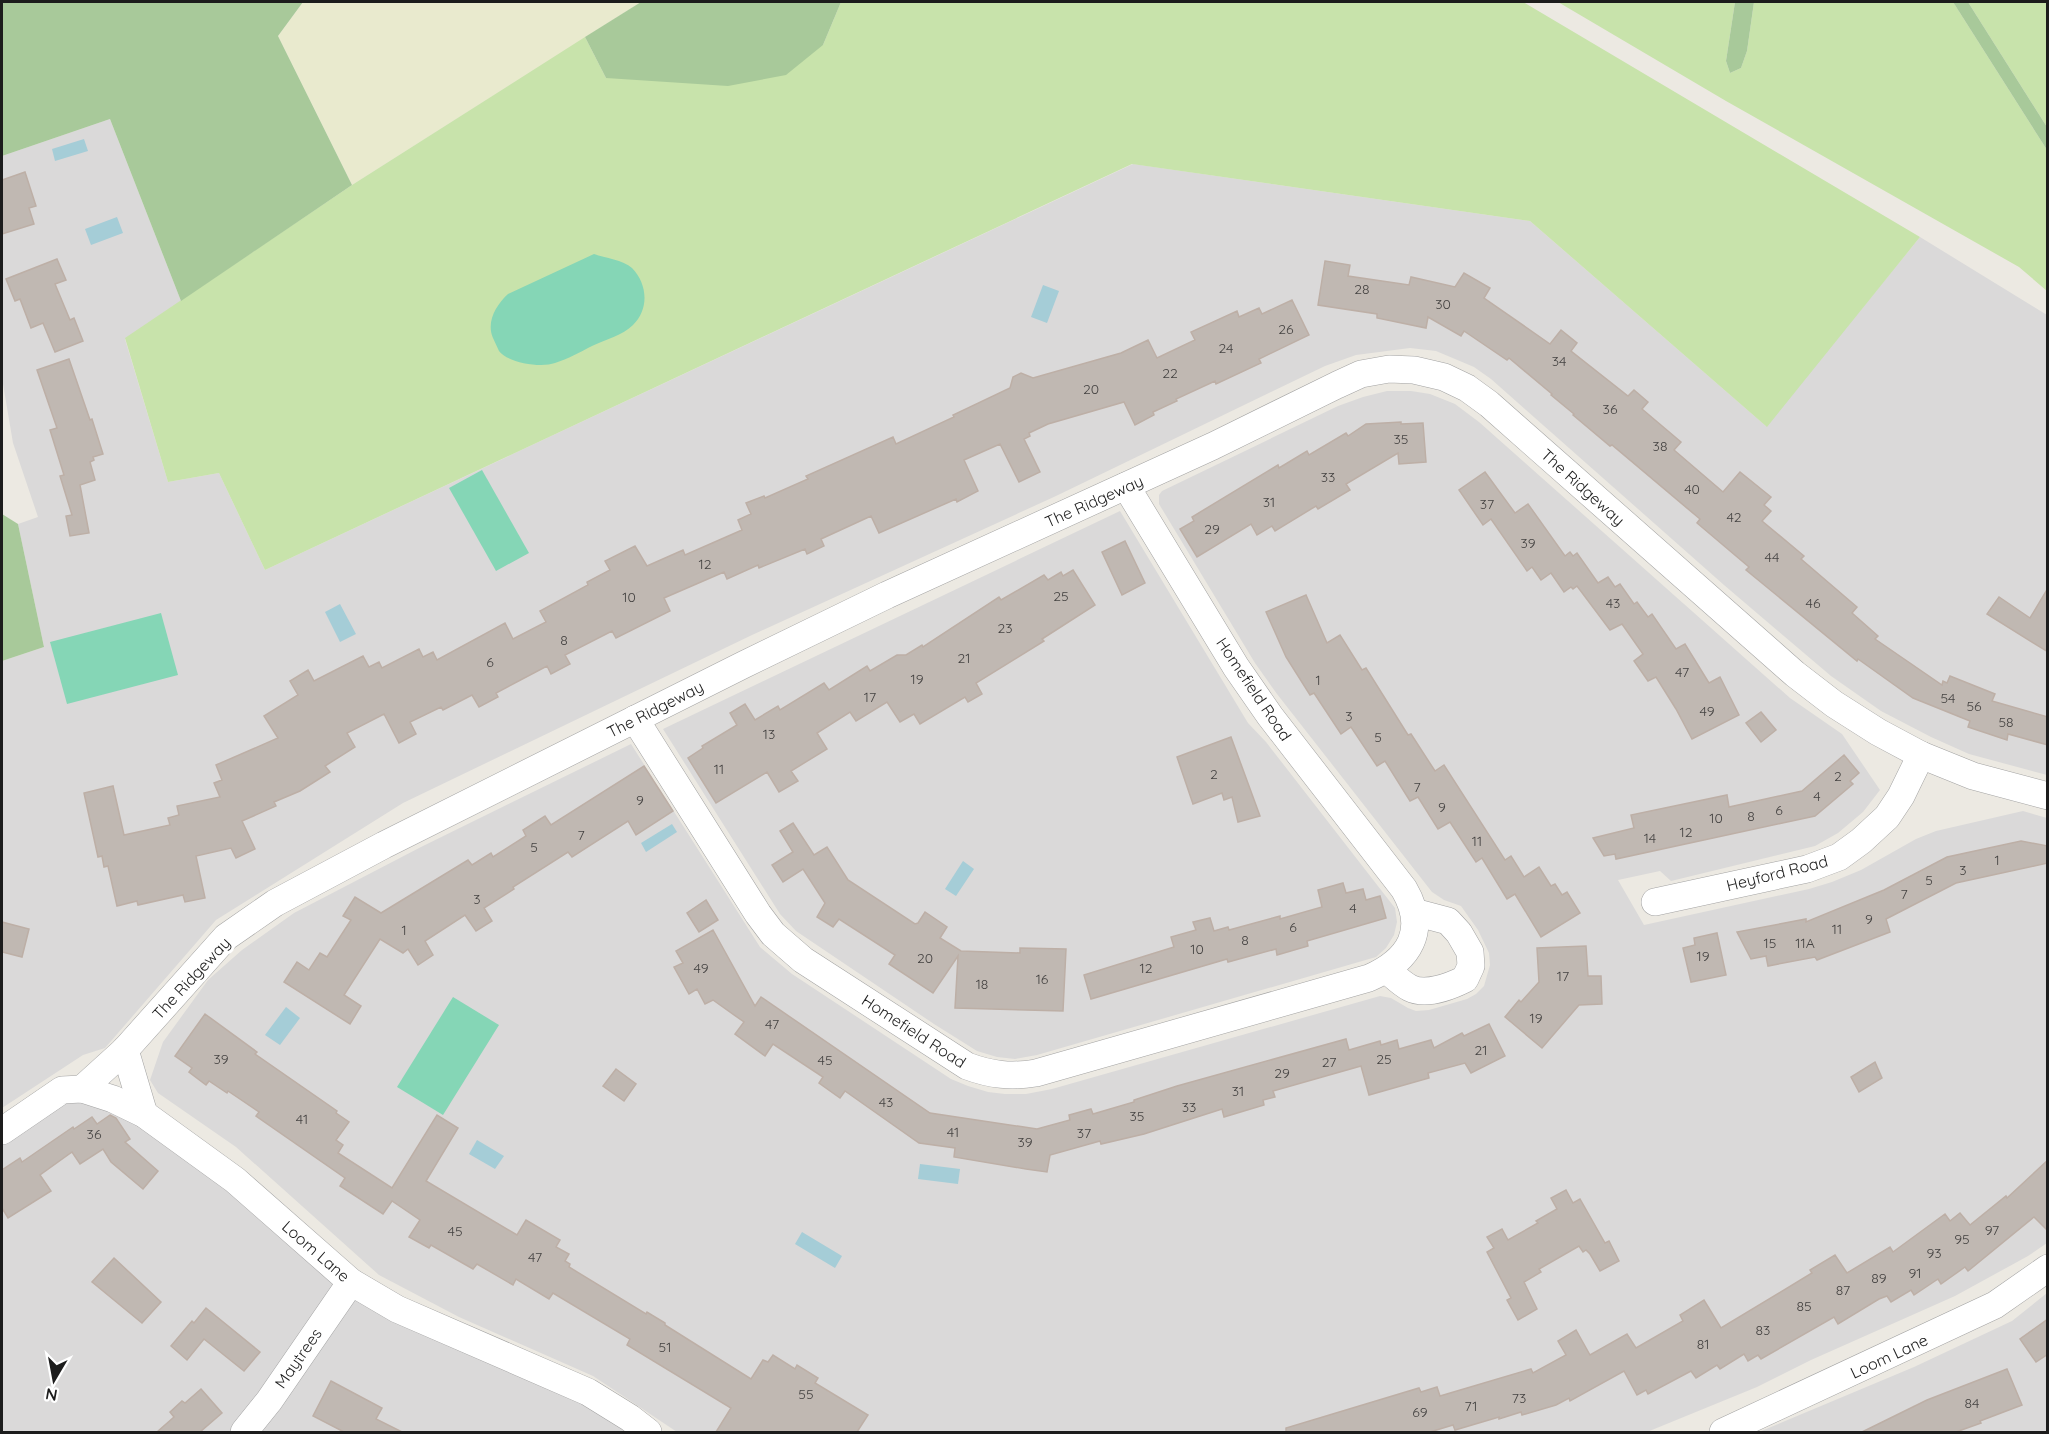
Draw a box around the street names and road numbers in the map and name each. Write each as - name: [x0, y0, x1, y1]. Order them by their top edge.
- street label: The Ridgeway: [1537, 444, 1629, 530]
- street label: The Ridgeway: [1042, 470, 1146, 532]
- street label: Homefield Road: [1212, 634, 1296, 744]
- street label: The Ridgeway: [603, 676, 707, 742]
- street label: Heyford Road: [1724, 851, 1830, 895]
- street label: The Ridgeway: [148, 933, 234, 1023]
- street label: Homefield Road: [858, 990, 970, 1072]
- street label: Loom Lane: [278, 1216, 354, 1286]
- street label: Maytrees: [270, 1324, 326, 1392]
- street label: Loom Lane: [1847, 1329, 1931, 1383]

